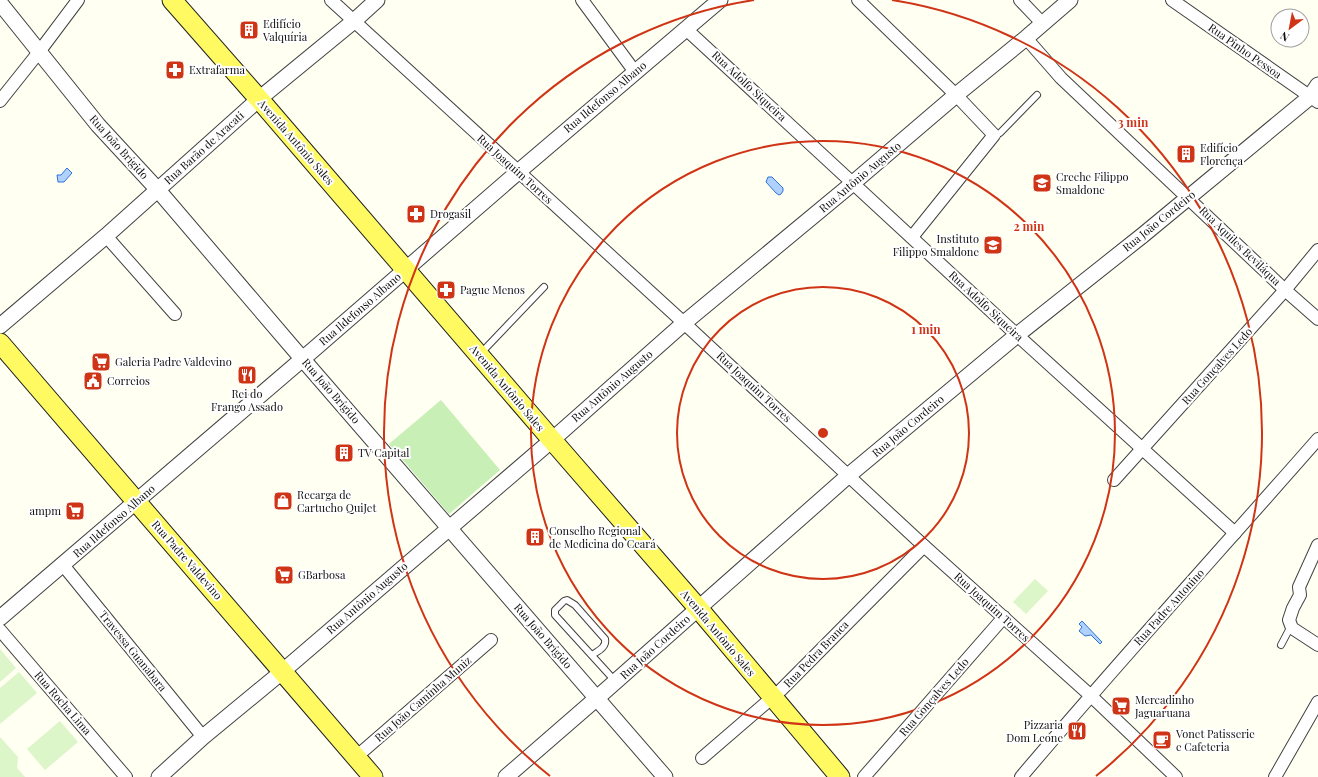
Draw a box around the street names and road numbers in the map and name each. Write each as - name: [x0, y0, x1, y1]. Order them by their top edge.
- street label: Rua Pinho Pessoa: [1206, 20, 1285, 82]
- street label: Rua Adolfo Siqueira: [709, 47, 790, 124]
- street label: Rua Ildefonso Albano: [560, 57, 649, 136]
- street label: Avenida Antônio Sales: [254, 95, 338, 188]
- street label: Rua Barão de Aracati: [161, 108, 247, 188]
- street label: Rua João Brígido: [86, 111, 152, 182]
- street label: Rua Joaquim Torres: [474, 131, 556, 207]
- street label: Rua Antônio Augusto: [815, 138, 904, 215]
- street label: Rua João Cordeiro: [1119, 187, 1198, 255]
- street label: Rua Aquiles Beviláqua: [1196, 203, 1285, 289]
- street label: Rua Adolfo Siqueira: [946, 267, 1027, 344]
- street label: Rua Ildefonso Albano: [315, 269, 404, 348]
- street label: Rua Gonçalves Ledo: [1178, 324, 1255, 407]
- street label: Avenida Antônio Sales: [466, 340, 548, 434]
- street label: Rua Antônio Augusto: [568, 346, 655, 425]
- street label: Rua Joaquim Torres: [714, 348, 795, 425]
- street label: Rua João Brígido: [299, 355, 364, 426]
- street label: Rua João Cordeiro: [869, 391, 947, 460]
- street label: Rua Ildefonso Albano: [69, 481, 158, 560]
- street label: Rua Padre Valdevino: [149, 517, 226, 602]
- street label: Rua Antônio Augusto: [323, 558, 410, 637]
- street label: Rua Padre Antonino: [1130, 565, 1207, 648]
- street label: Rua Joaquim Torres: [951, 569, 1033, 645]
- street label: Avenida Antônio Sales: [677, 585, 759, 679]
- street label: Rua João Brígido: [511, 600, 576, 671]
- street label: Travessa Guanabara: [96, 607, 171, 695]
- street label: Rua João Cordeiro: [616, 611, 693, 682]
- street label: Rua Pedra Branca: [780, 617, 852, 690]
- street label: Rua João Caminha Muniz: [371, 653, 474, 745]
- street label: Rua Gonçalves Ledo: [896, 654, 972, 739]
- street label: Rua Rocha Lima: [32, 668, 95, 738]

